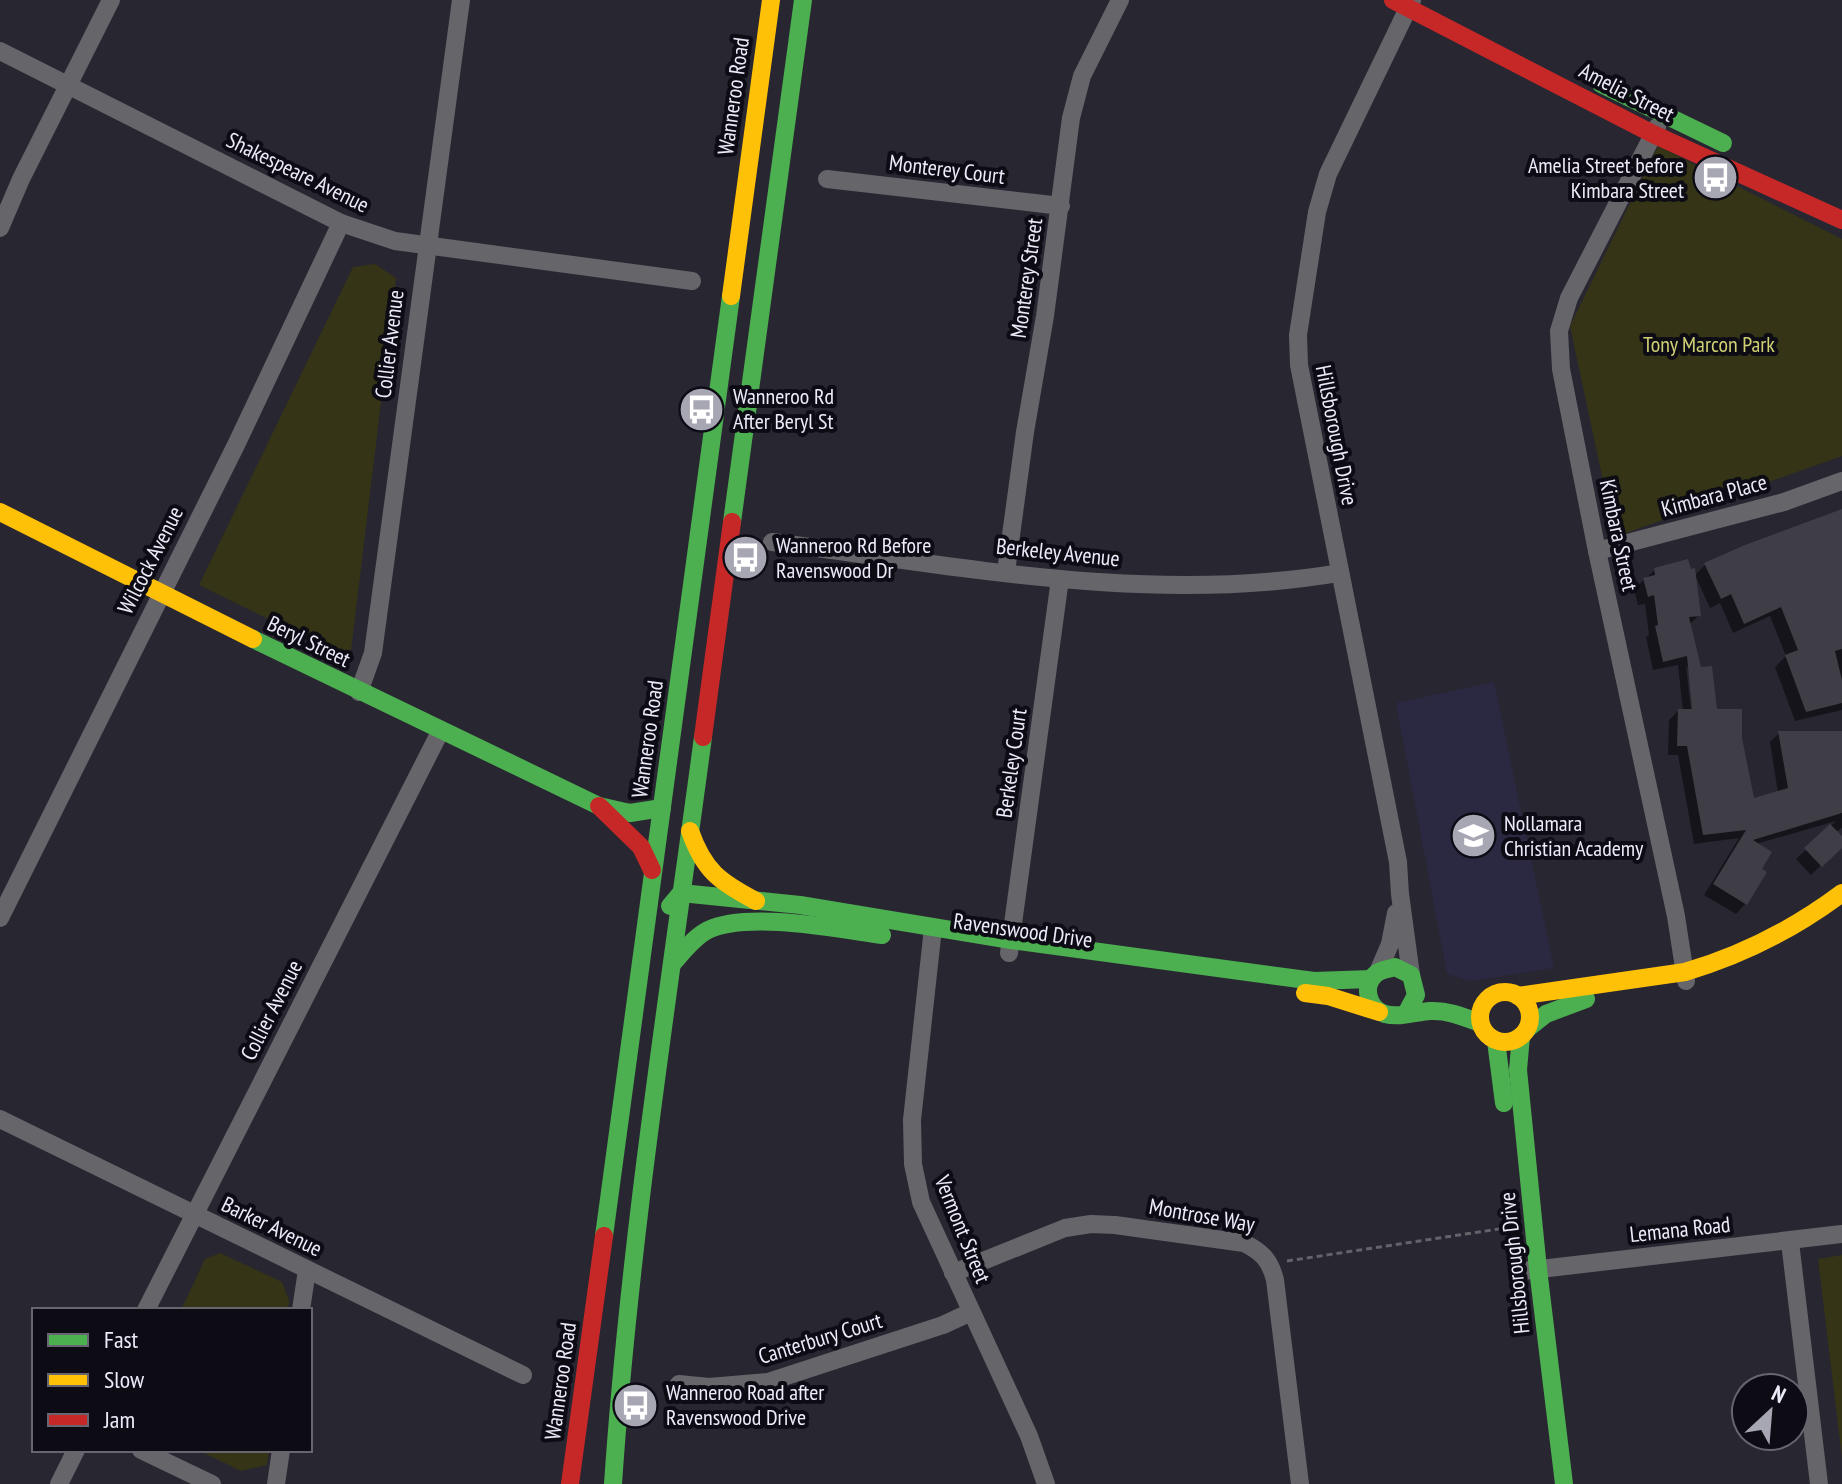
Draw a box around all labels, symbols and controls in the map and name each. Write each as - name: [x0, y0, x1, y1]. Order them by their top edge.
- street label: Wanneroo Road: [711, 35, 755, 157]
- street label: Amelia Street: [1575, 56, 1679, 128]
- street label: Shakespeare Avenue: [222, 125, 374, 219]
- street label: Monterey Court: [888, 148, 1006, 190]
- place label: Amelia Street before Kimbara Street: [1528, 151, 1684, 204]
- bus stop icon: Amelia Street before Kimbara Street: [1691, 154, 1739, 202]
- street label: Monterey Street: [1004, 216, 1048, 340]
- street label: Collier Avenue: [368, 288, 410, 400]
- park label: Tony Marcon Park: [1643, 330, 1775, 358]
- street label: Hillsborough Drive: [1310, 363, 1364, 507]
- place label: Wanneroo Rd After Beryl St: [733, 382, 834, 435]
- bus stop icon: Wanneroo Rd After Beryl St: [678, 385, 726, 433]
- street label: Kimbara Place: [1658, 467, 1770, 523]
- street label: Kimbara Street: [1594, 477, 1644, 593]
- street label: Wilcock Avenue: [111, 501, 189, 619]
- place label: Wanneroo Rd Before Ravenswood Dr: [776, 531, 931, 584]
- street label: Berkeley Avenue: [995, 532, 1121, 572]
- bus stop icon: Wanneroo Rd Before Ravenswood Dr: [721, 534, 769, 582]
- street label: Beryl Street: [263, 609, 355, 673]
- street label: Wanneroo Road: [625, 678, 669, 800]
- street label: Berkeley Court: [989, 707, 1033, 819]
- place label: Nollamara Christian Academy: [1504, 809, 1644, 862]
- school or university icon: Nollamara Christian Academy: [1449, 812, 1497, 860]
- street label: Ravenswood Drive: [952, 906, 1094, 954]
- street label: Collier Avenue: [234, 955, 308, 1065]
- street label: Vermont Street: [928, 1170, 997, 1287]
- street label: Barker Avenue: [217, 1190, 327, 1262]
- street label: Hillsborough Drive: [1493, 1191, 1535, 1335]
- street label: Montrose Way: [1147, 1192, 1258, 1238]
- street label: Lemana Road: [1628, 1210, 1732, 1248]
- street label: Canterbury Court: [755, 1306, 885, 1370]
- legend: [32, 1308, 312, 1452]
- street label: Wanneroo Road: [538, 1320, 582, 1442]
- text: Fast: [104, 1324, 139, 1355]
- text: Slow: [104, 1364, 145, 1395]
- north arrow: [1730, 1372, 1810, 1452]
- place label: Wanneroo Road after Ravenswood Drive: [666, 1378, 824, 1431]
- text: N: [1767, 1379, 1790, 1409]
- bus stop icon: Wanneroo Road after Ravenswood Drive: [611, 1381, 659, 1429]
- text: Jam: [103, 1404, 135, 1435]

